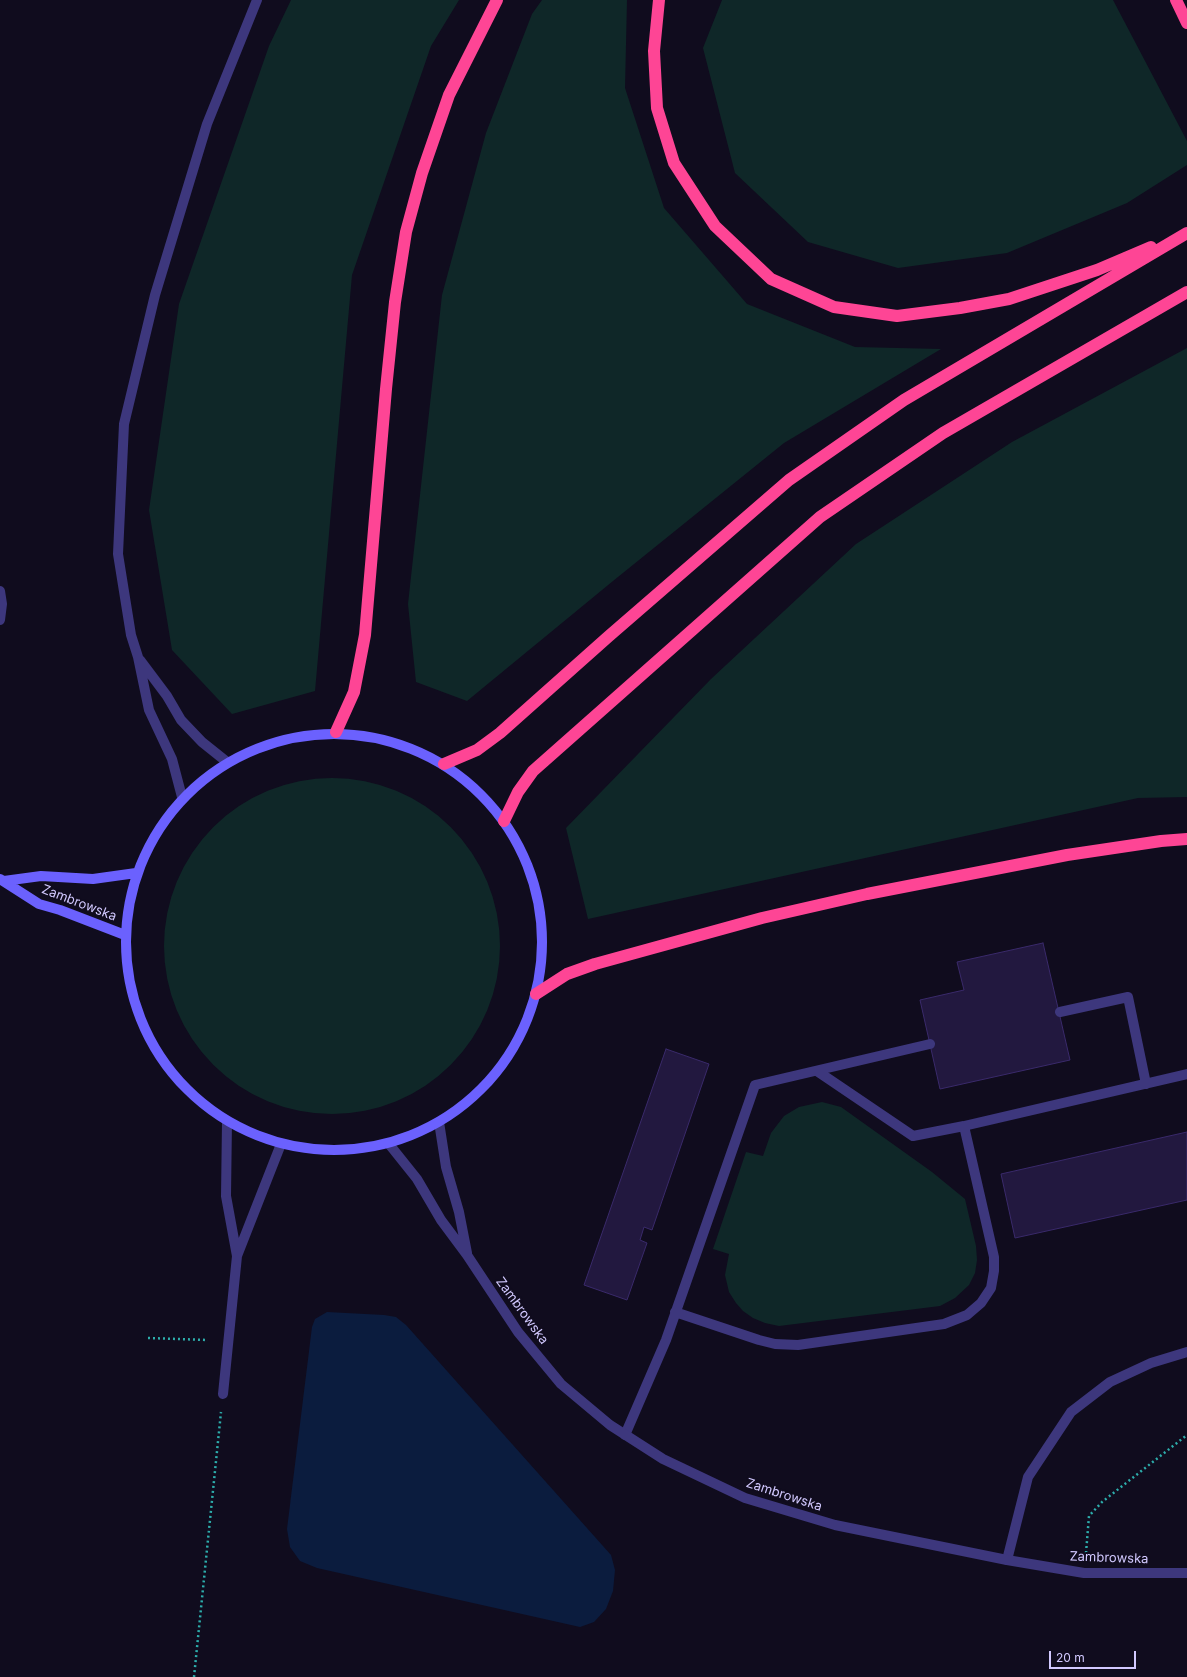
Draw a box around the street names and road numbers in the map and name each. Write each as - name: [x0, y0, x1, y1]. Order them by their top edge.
- street label: Zambrowska: [39, 882, 119, 924]
- street label: Zambrowska: [492, 1274, 552, 1348]
- street label: Zambrowska: [744, 1475, 824, 1515]
- street label: Zambrowska: [1069, 1549, 1149, 1567]

